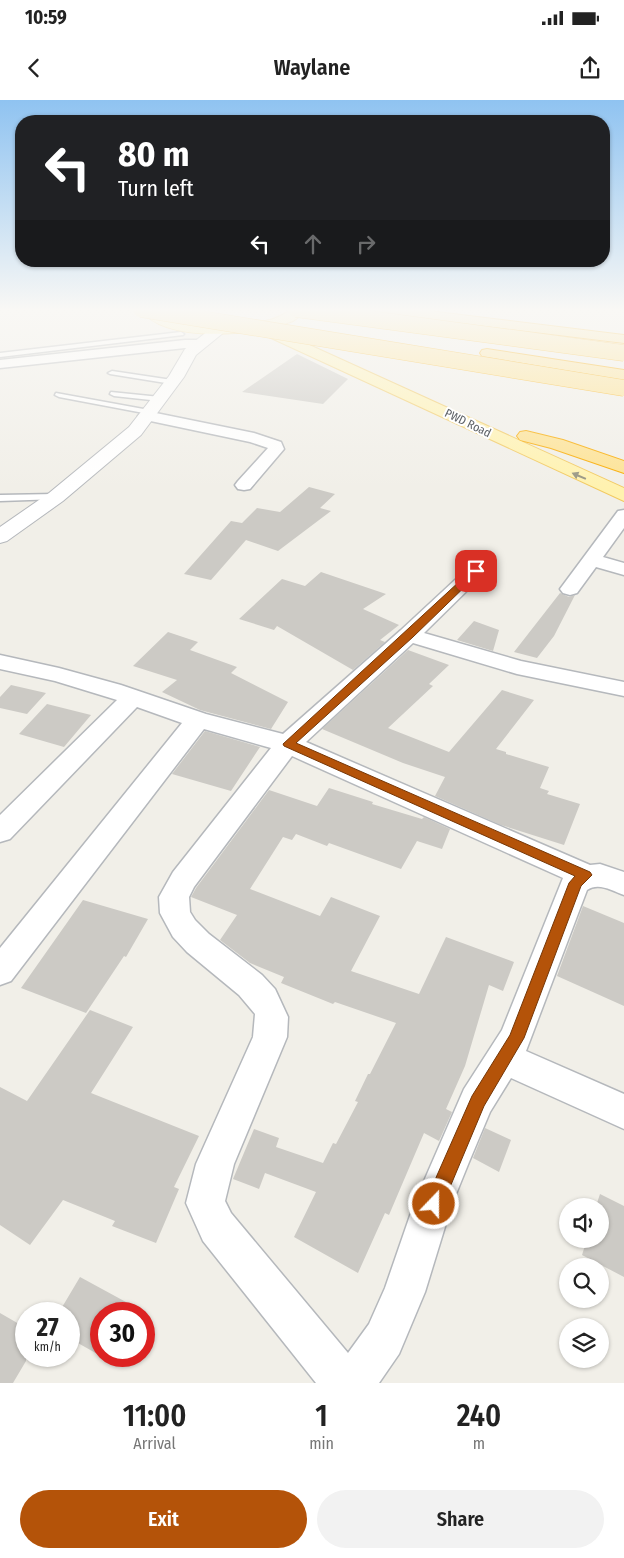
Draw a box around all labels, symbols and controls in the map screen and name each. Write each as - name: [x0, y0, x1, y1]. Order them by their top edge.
- text: 10:59: [25, 6, 67, 29]
- icon: back: [20, 54, 48, 82]
- text: Waylane: [274, 54, 350, 81]
- icon: share: [576, 54, 604, 82]
- text: 80 m: [118, 133, 190, 175]
- icon: left: [35, 135, 100, 200]
- text: Turn left: [118, 175, 194, 202]
- icon: left: [246, 230, 274, 258]
- icon: ahead: [299, 230, 327, 258]
- icon: right: [352, 230, 380, 258]
- street label: PWD Road: [443, 406, 493, 440]
- one-way arrow: [572, 471, 586, 479]
- pin: [455, 550, 497, 592]
- icon: arrive: [462, 557, 490, 585]
- position arrow: [407, 1177, 459, 1229]
- map controls: [559, 1198, 609, 1368]
- button: sound: [559, 1198, 609, 1248]
- button: search: [559, 1258, 609, 1308]
- speed limit sign: 30: [90, 1302, 155, 1367]
- text: 27: [36, 1313, 59, 1343]
- button: layers: [559, 1318, 609, 1368]
- text: km/h: [34, 1340, 61, 1354]
- text: 11:00: [123, 1398, 186, 1434]
- text: 1: [315, 1398, 328, 1434]
- text: 240: [457, 1398, 501, 1434]
- text: Arrival: [133, 1434, 176, 1453]
- text: min: [309, 1434, 334, 1453]
- text: m: [473, 1434, 485, 1453]
- button: Exit: [20, 1490, 307, 1548]
- button: Share: [317, 1490, 604, 1548]

